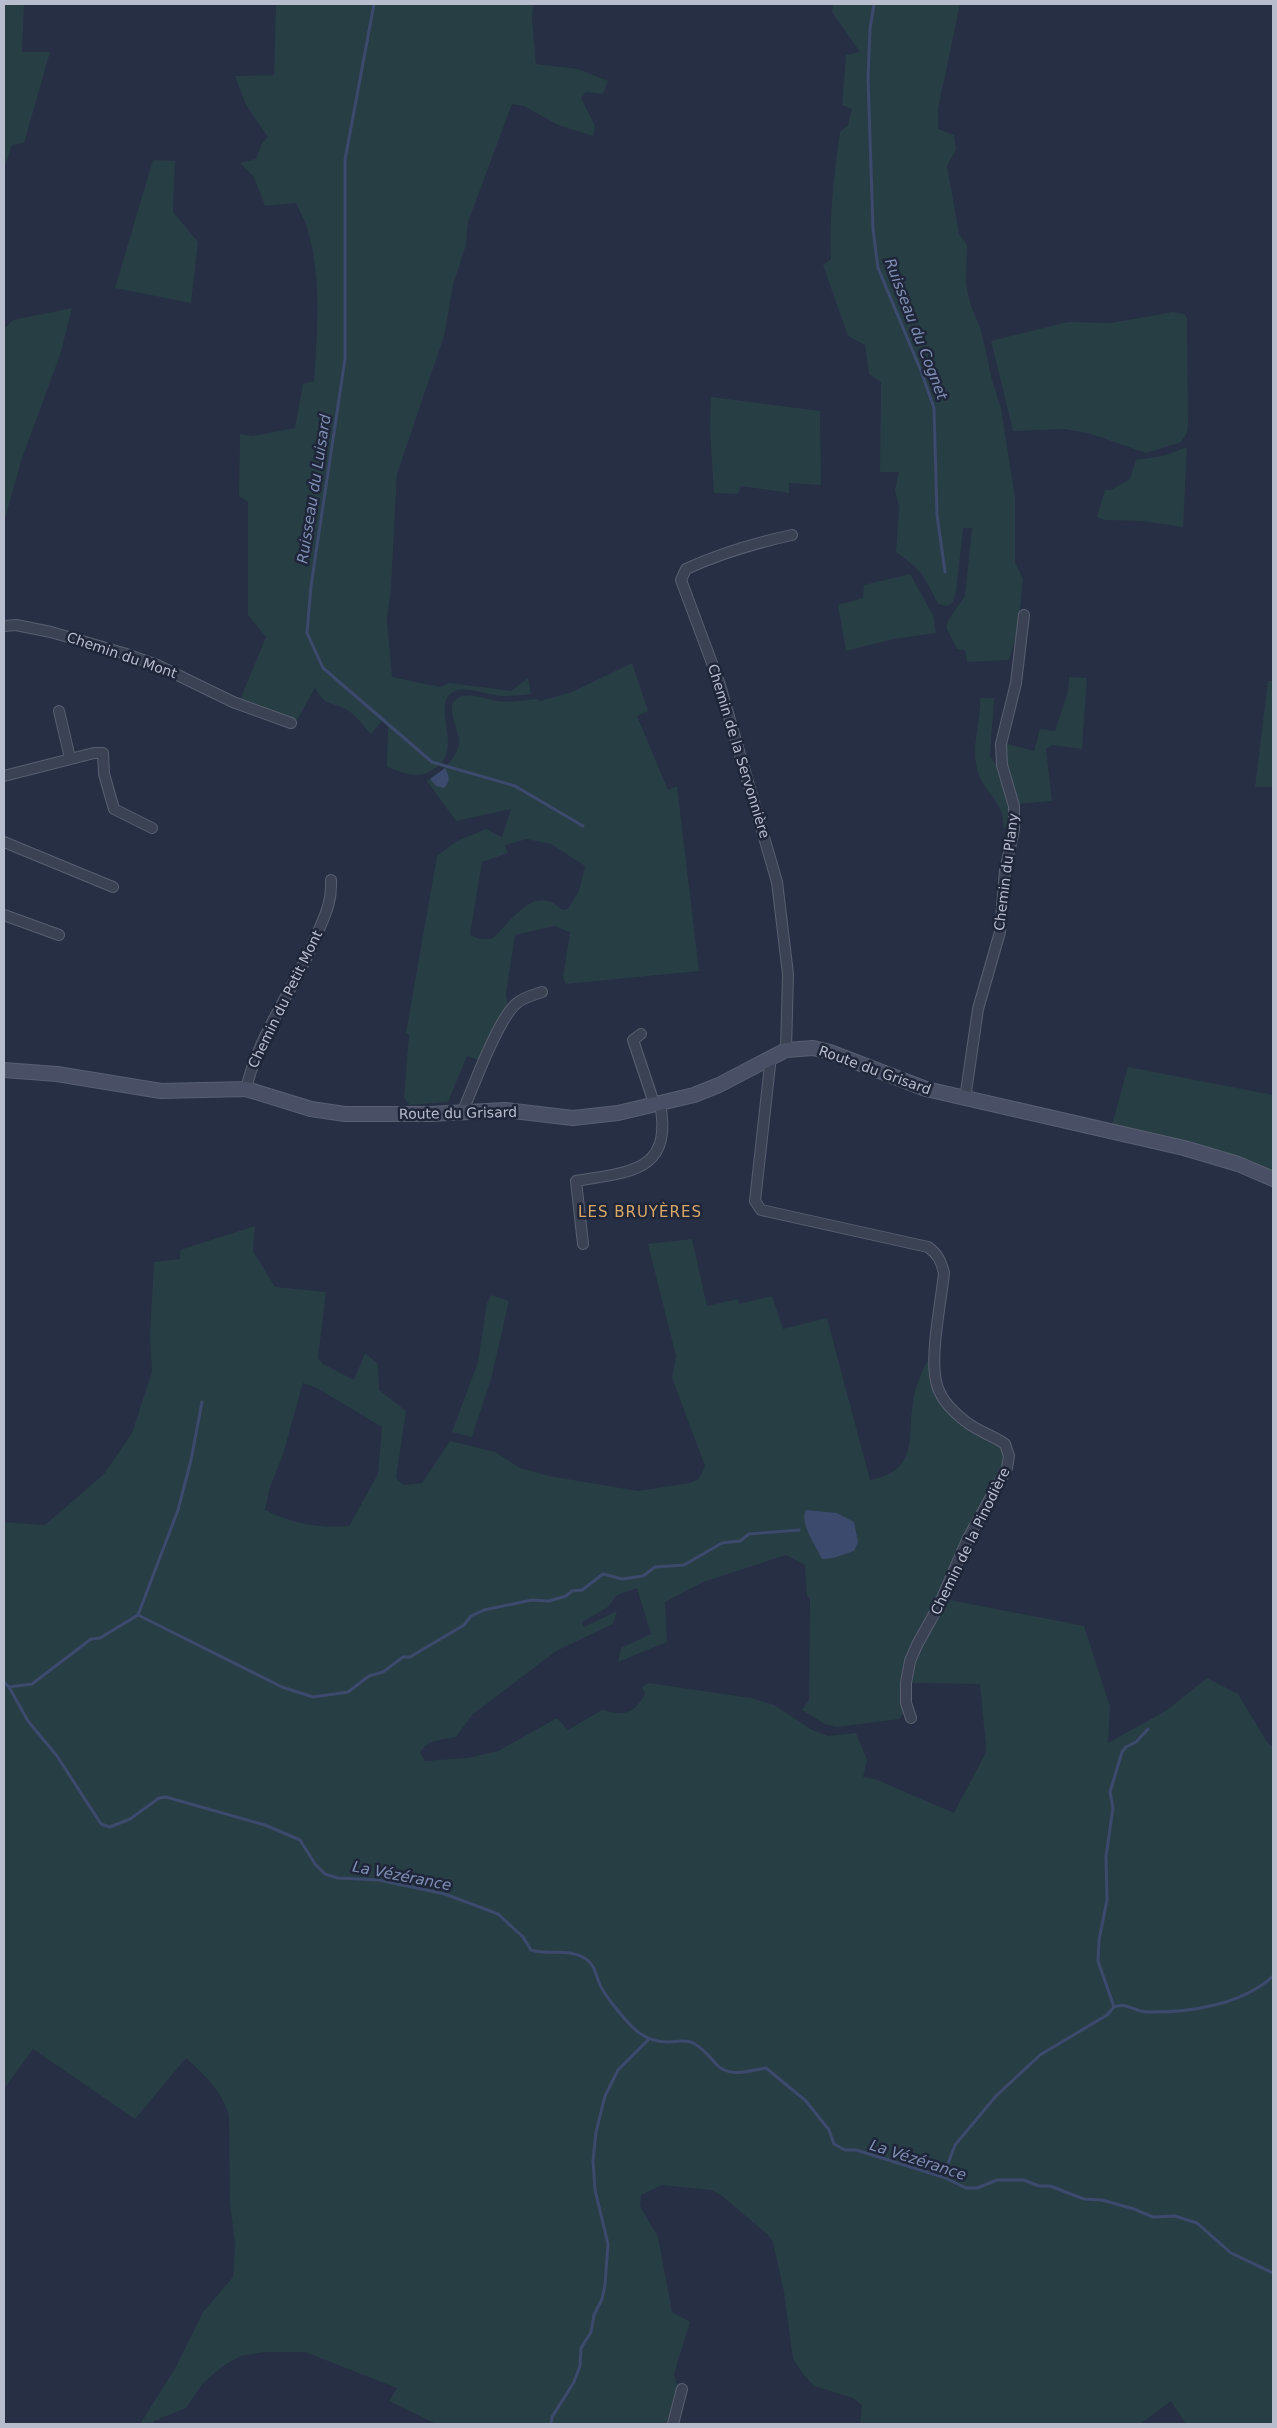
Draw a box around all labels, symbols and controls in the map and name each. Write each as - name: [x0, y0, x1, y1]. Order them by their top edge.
- water label: Ruisseau du Cognet: [881, 256, 952, 403]
- water label: Ruisseau du Luisard: [293, 413, 335, 565]
- street label: Chemin du Mont: [65, 629, 180, 682]
- street label: Chemin de la Servonnière: [705, 662, 773, 840]
- street label: Chemin du Plany: [991, 812, 1021, 932]
- street label: Chemin du Petit Mont: [245, 927, 326, 1070]
- street label: Route du Grisard: [817, 1042, 933, 1098]
- street label: Route du Grisard: [399, 1104, 517, 1122]
- district label: LES BRUYÈRES: [578, 1202, 702, 1221]
- street label: Chemin de la Pinodière: [927, 1465, 1013, 1617]
- water label: La Vézérance: [351, 1858, 453, 1894]
- water label: La Vézérance: [867, 2136, 969, 2184]

